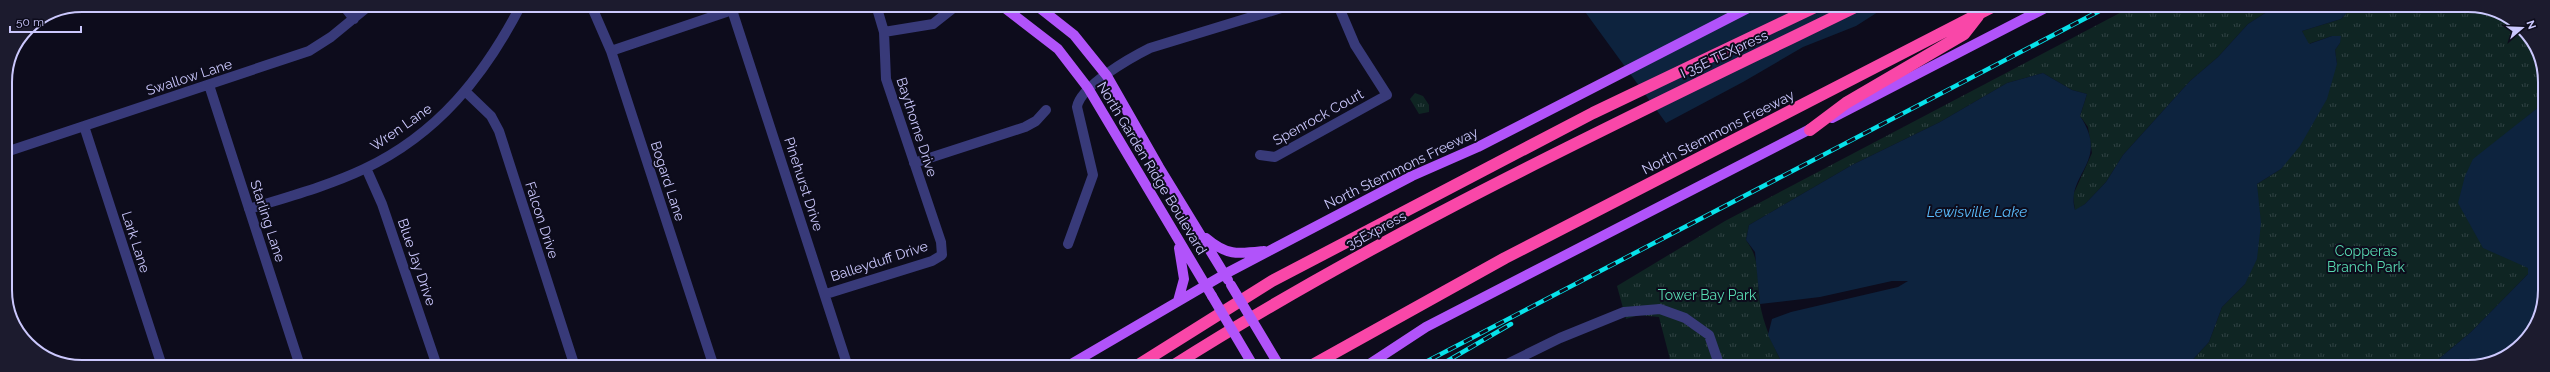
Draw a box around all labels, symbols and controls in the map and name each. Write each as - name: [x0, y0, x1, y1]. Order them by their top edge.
- scale bar: [10, 8, 81, 34]
- north arrow: [2502, 8, 2542, 48]
- text: 50 m: [16, 15, 44, 29]
- text: N: [2523, 19, 2538, 31]
- street label: I 35E TEXpress: [1678, 27, 1771, 81]
- street label: Swallow Lane: [144, 56, 234, 98]
- street label: Baythorne Drive: [893, 75, 941, 179]
- street label: North Garden Ridge Boulevard: [1094, 79, 1210, 257]
- street label: Spenrock Court: [1270, 85, 1366, 148]
- street label: North Stemmons Freeway: [1639, 86, 1797, 177]
- street label: Wren Lane: [367, 100, 435, 154]
- street label: North Stemmons Freeway: [1322, 124, 1481, 212]
- street label: Pinehurst Drive: [781, 135, 827, 233]
- street label: Bogard Lane: [648, 139, 688, 223]
- street label: Starling Lane: [247, 178, 289, 264]
- street label: Falcon Drive: [522, 180, 562, 260]
- water label: Lewisville Lake: [1927, 203, 2027, 221]
- street label: 35Express: [1343, 207, 1409, 253]
- street label: Lark Lane: [119, 209, 153, 275]
- street label: Blue Jay Drive: [395, 216, 439, 308]
- street label: Balleyduff Drive: [828, 238, 930, 284]
- park label: Copperas Branch Park: [2327, 243, 2406, 275]
- park label: Tower Bay Park: [1658, 287, 1757, 303]

